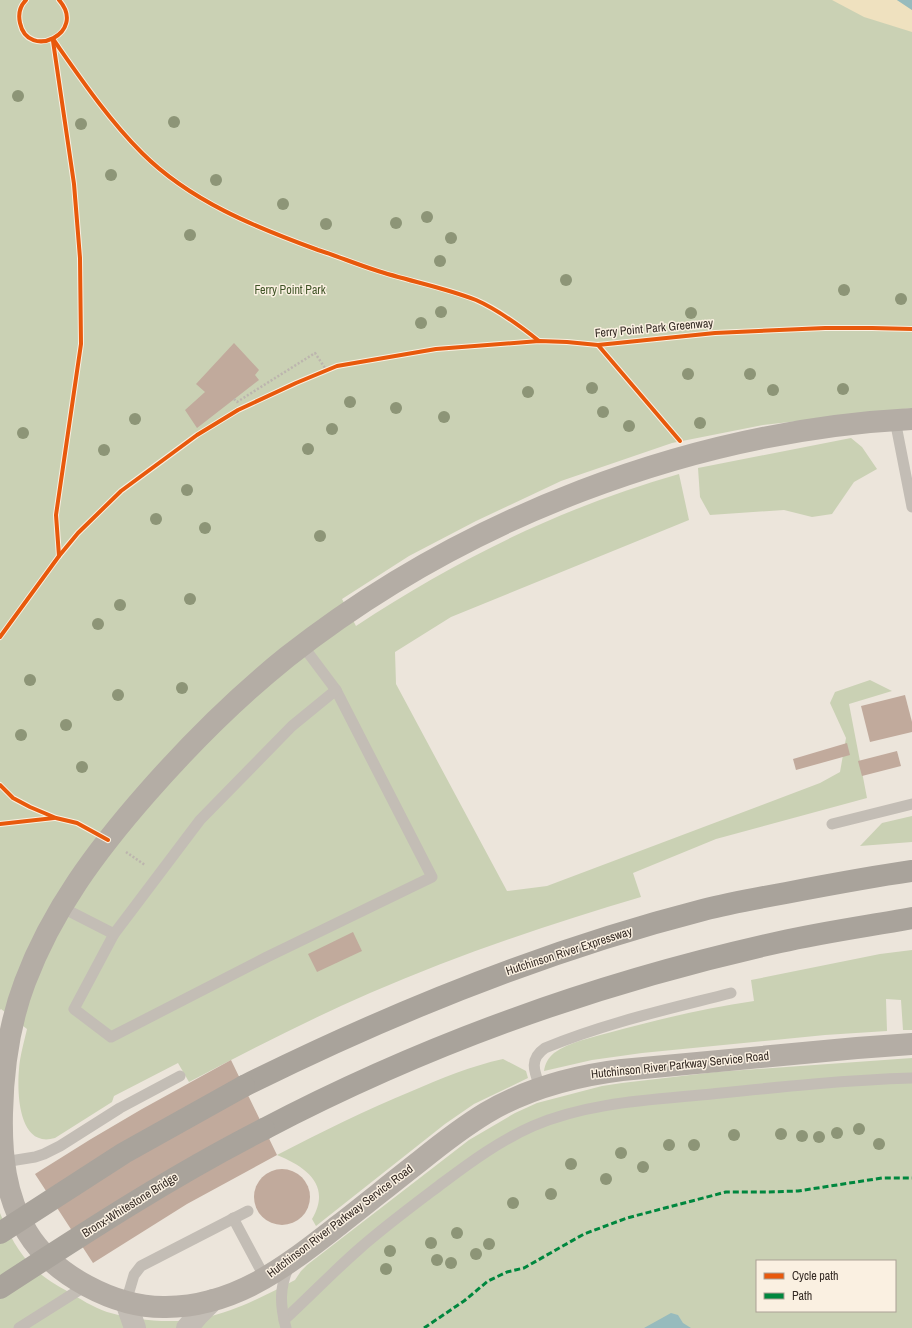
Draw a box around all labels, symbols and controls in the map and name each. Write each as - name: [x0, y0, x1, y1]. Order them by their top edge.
- park label: Ferry Point Park: [254, 282, 326, 298]
- street label: Ferry Point Park Greenway: [594, 315, 714, 341]
- street label: Hutchinson River Expressway: [504, 923, 634, 979]
- street label: Hutchinson River Parkway Service Road: [590, 1048, 770, 1082]
- street label: Hutchinson River Parkway Service Road: [264, 1161, 416, 1281]
- street label: Bronx-Whitestone Bridge: [79, 1169, 181, 1241]
- legend: [756, 1260, 896, 1312]
- text: Cycle path: [792, 1268, 839, 1284]
- text: Path: [792, 1288, 812, 1304]

